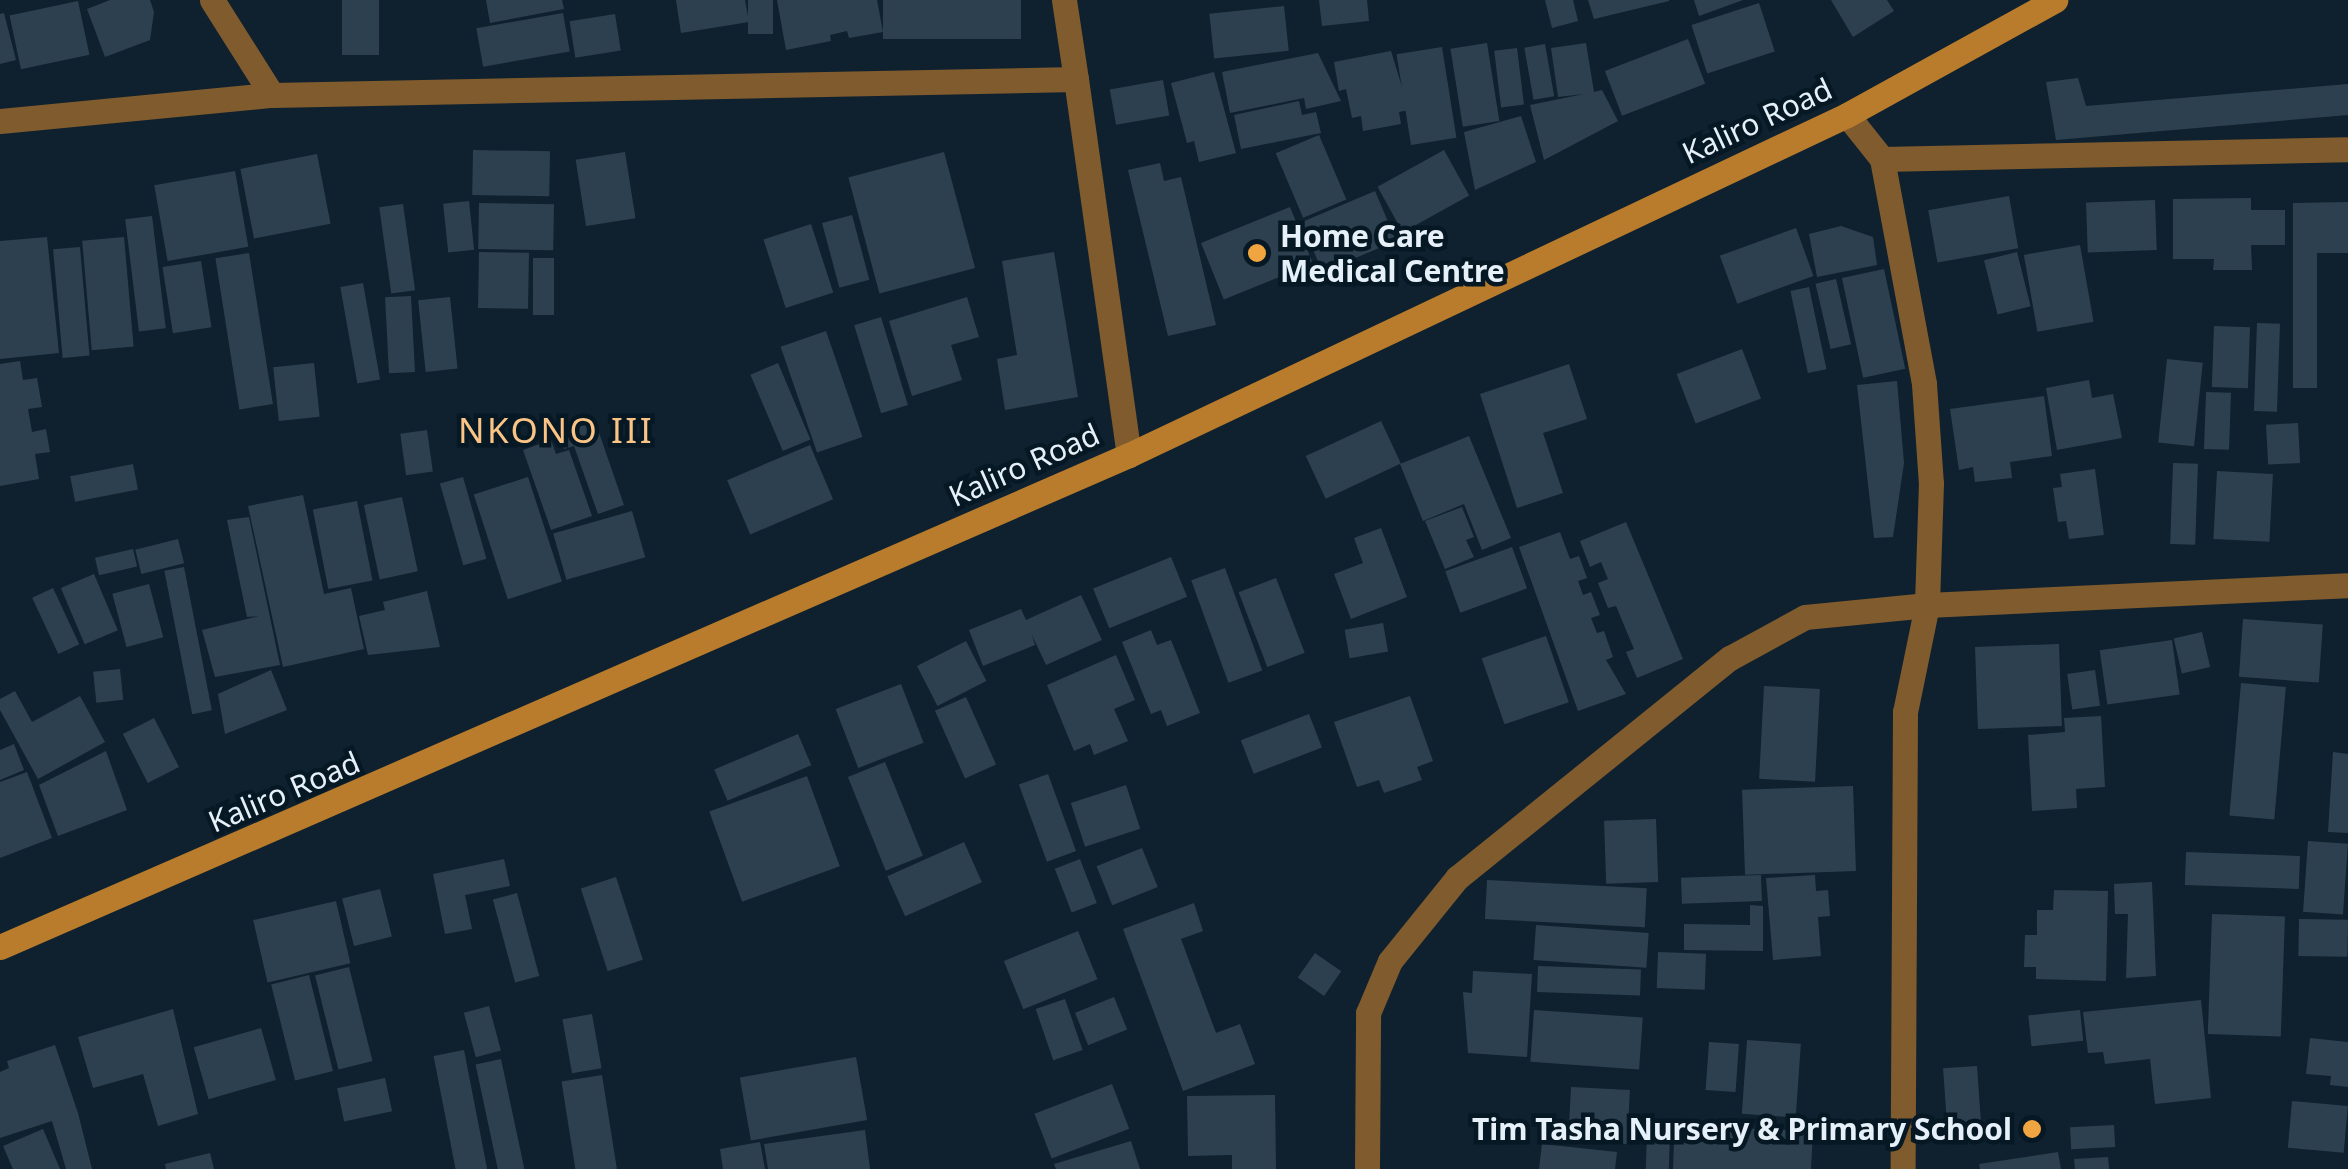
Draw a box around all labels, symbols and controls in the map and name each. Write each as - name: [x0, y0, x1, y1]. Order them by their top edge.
- street label: Kaliro Road: [1677, 71, 1837, 171]
- place label: Home Care Medical Centre: [1280, 218, 1505, 288]
- marker: Home Care Medical Centre: [1244, 240, 1270, 266]
- district label: NKONO III: [458, 409, 654, 451]
- street label: Kaliro Road: [943, 416, 1105, 514]
- street label: Kaliro Road: [203, 744, 365, 840]
- place label: Tim Tasha Nursery & Primary School: [1472, 1111, 2012, 1147]
- marker: Tim Tasha Nursery & Primary School: [2021, 1118, 2043, 1140]

